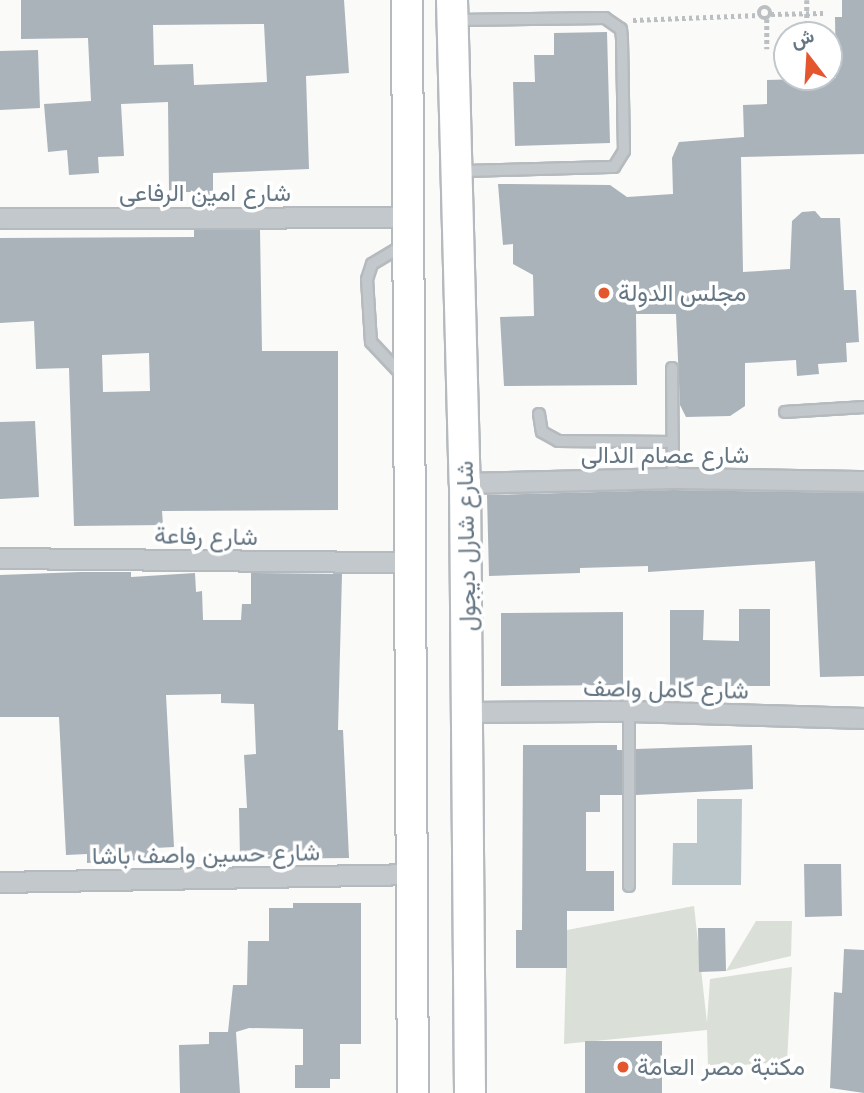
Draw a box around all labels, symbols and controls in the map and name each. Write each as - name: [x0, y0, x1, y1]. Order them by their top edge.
- north arrow: [773, 21, 843, 91]
- text: ش: [788, 23, 817, 53]
- street label: شارع امين الرفاعى: [119, 179, 291, 207]
- place label: مجلس الدولة: [618, 279, 746, 307]
- marker: مجلس الدولة: [596, 285, 612, 301]
- street label: شارع عصام الدالى: [581, 441, 749, 469]
- street label: شارع شارل ديجول: [450, 460, 482, 632]
- street label: شارع رفاعة: [154, 521, 258, 551]
- street label: شارع كامل واصف: [583, 673, 749, 705]
- street label: شارع حسين واصف باشا: [92, 838, 320, 870]
- place label: مكتبة مصر العامة: [637, 1053, 805, 1081]
- marker: مكتبة مصر العامة: [615, 1059, 631, 1075]

